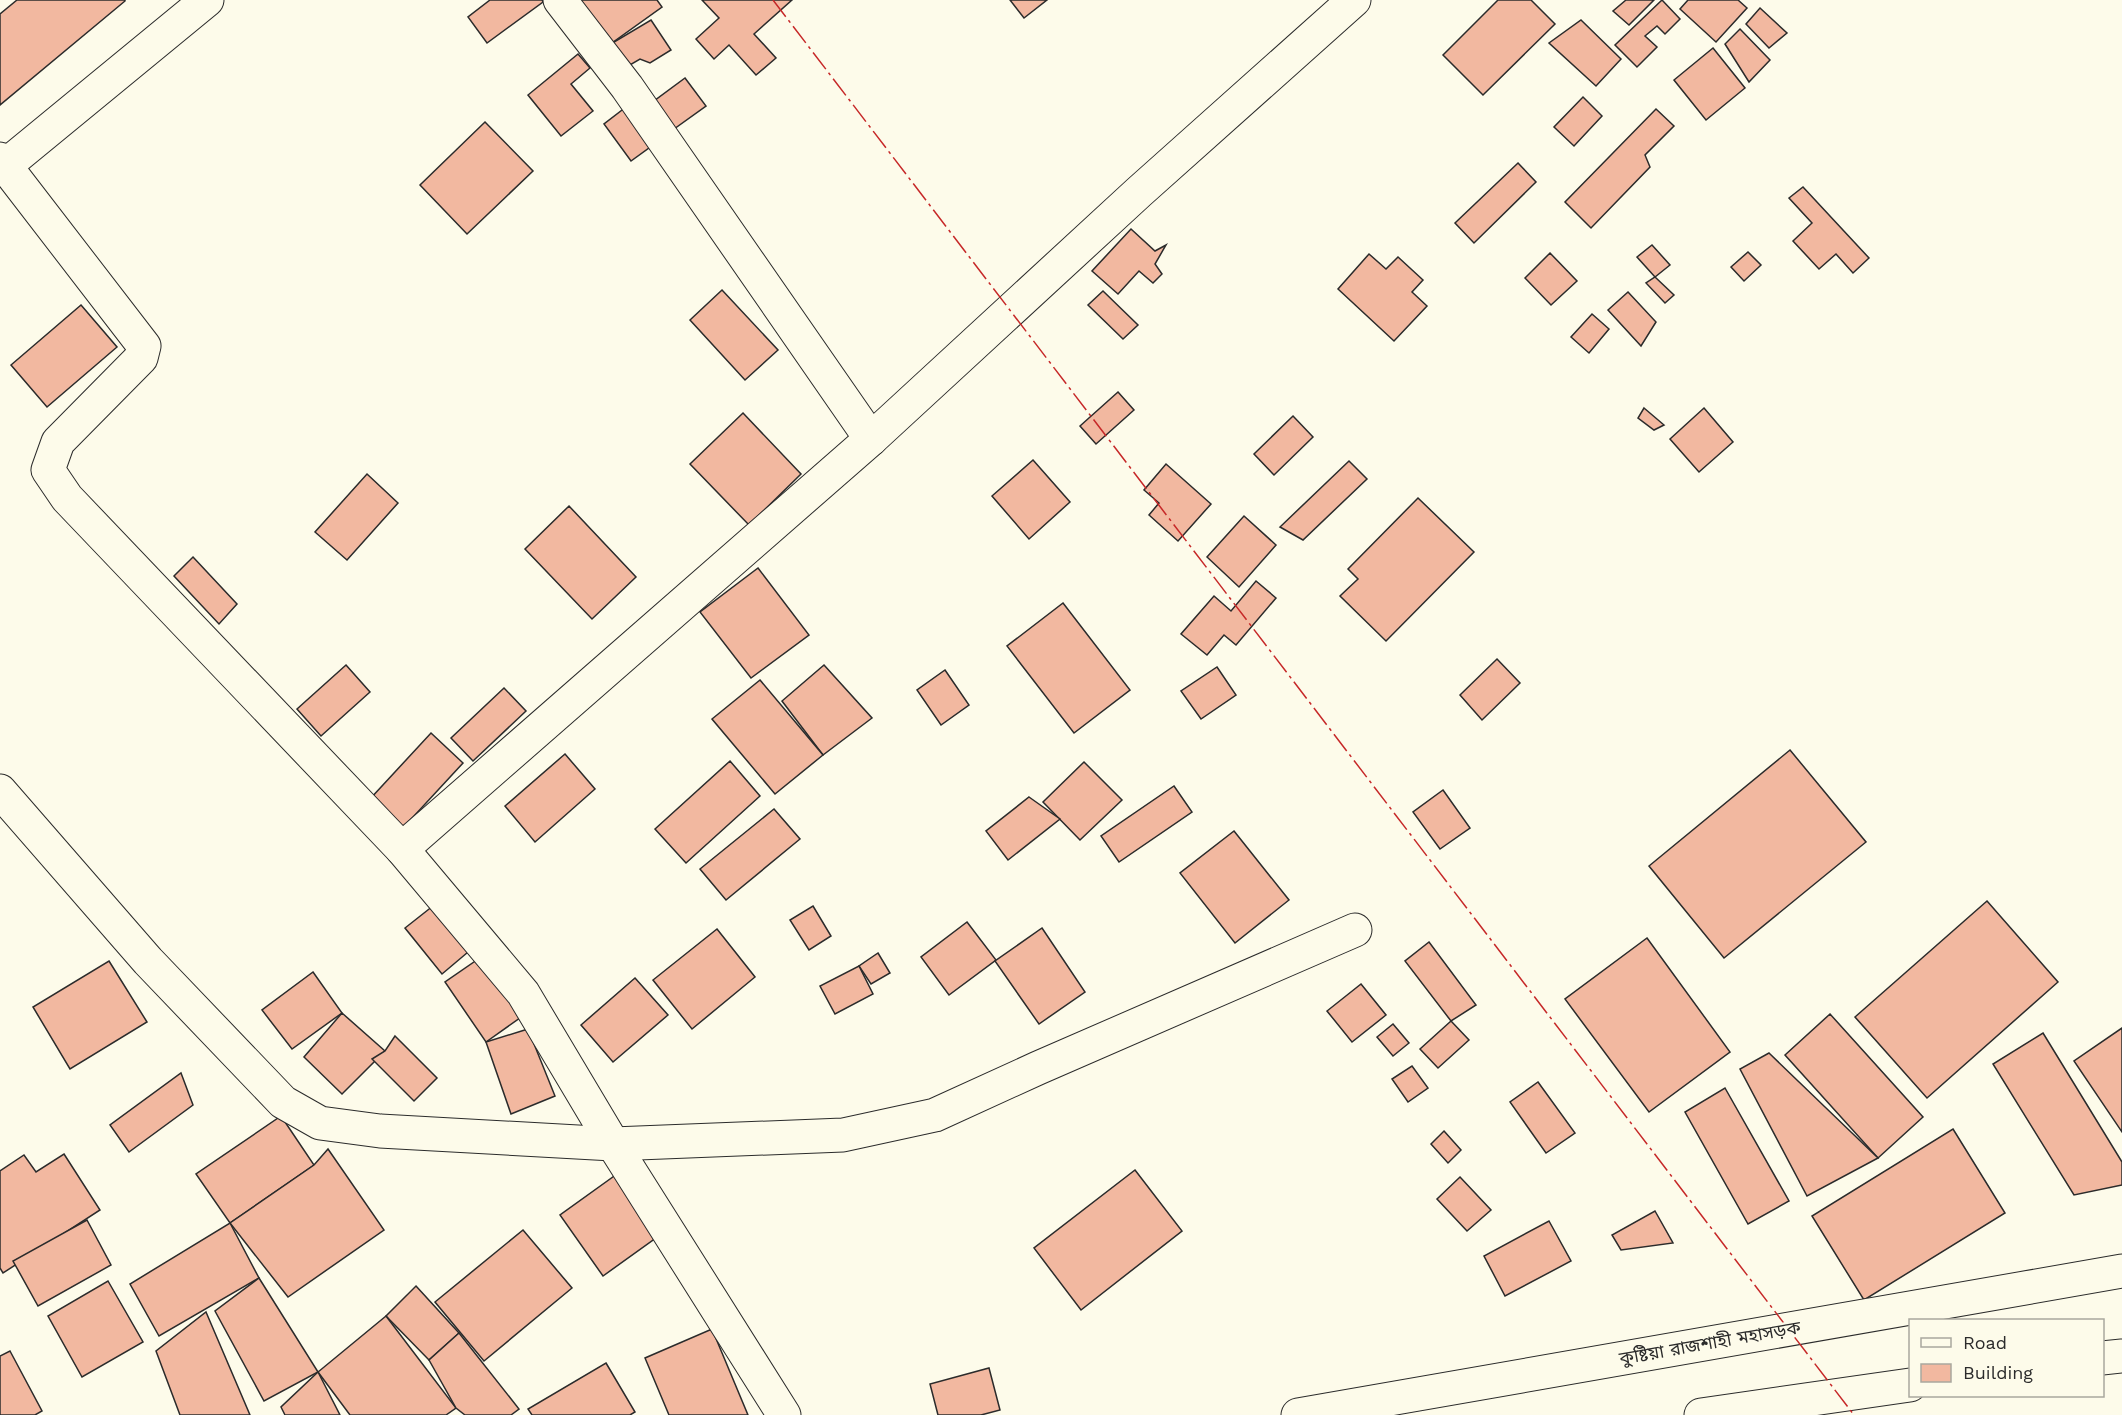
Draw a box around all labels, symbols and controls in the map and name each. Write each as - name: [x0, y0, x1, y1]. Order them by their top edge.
- street label: কুষ্টিয়া রাজশাহী মহাসড়ক: [1617, 1316, 1803, 1370]
- legend: [1909, 1319, 2104, 1397]
- text: Road: [1963, 1332, 2007, 1353]
- text: Building: [1963, 1362, 2033, 1383]

